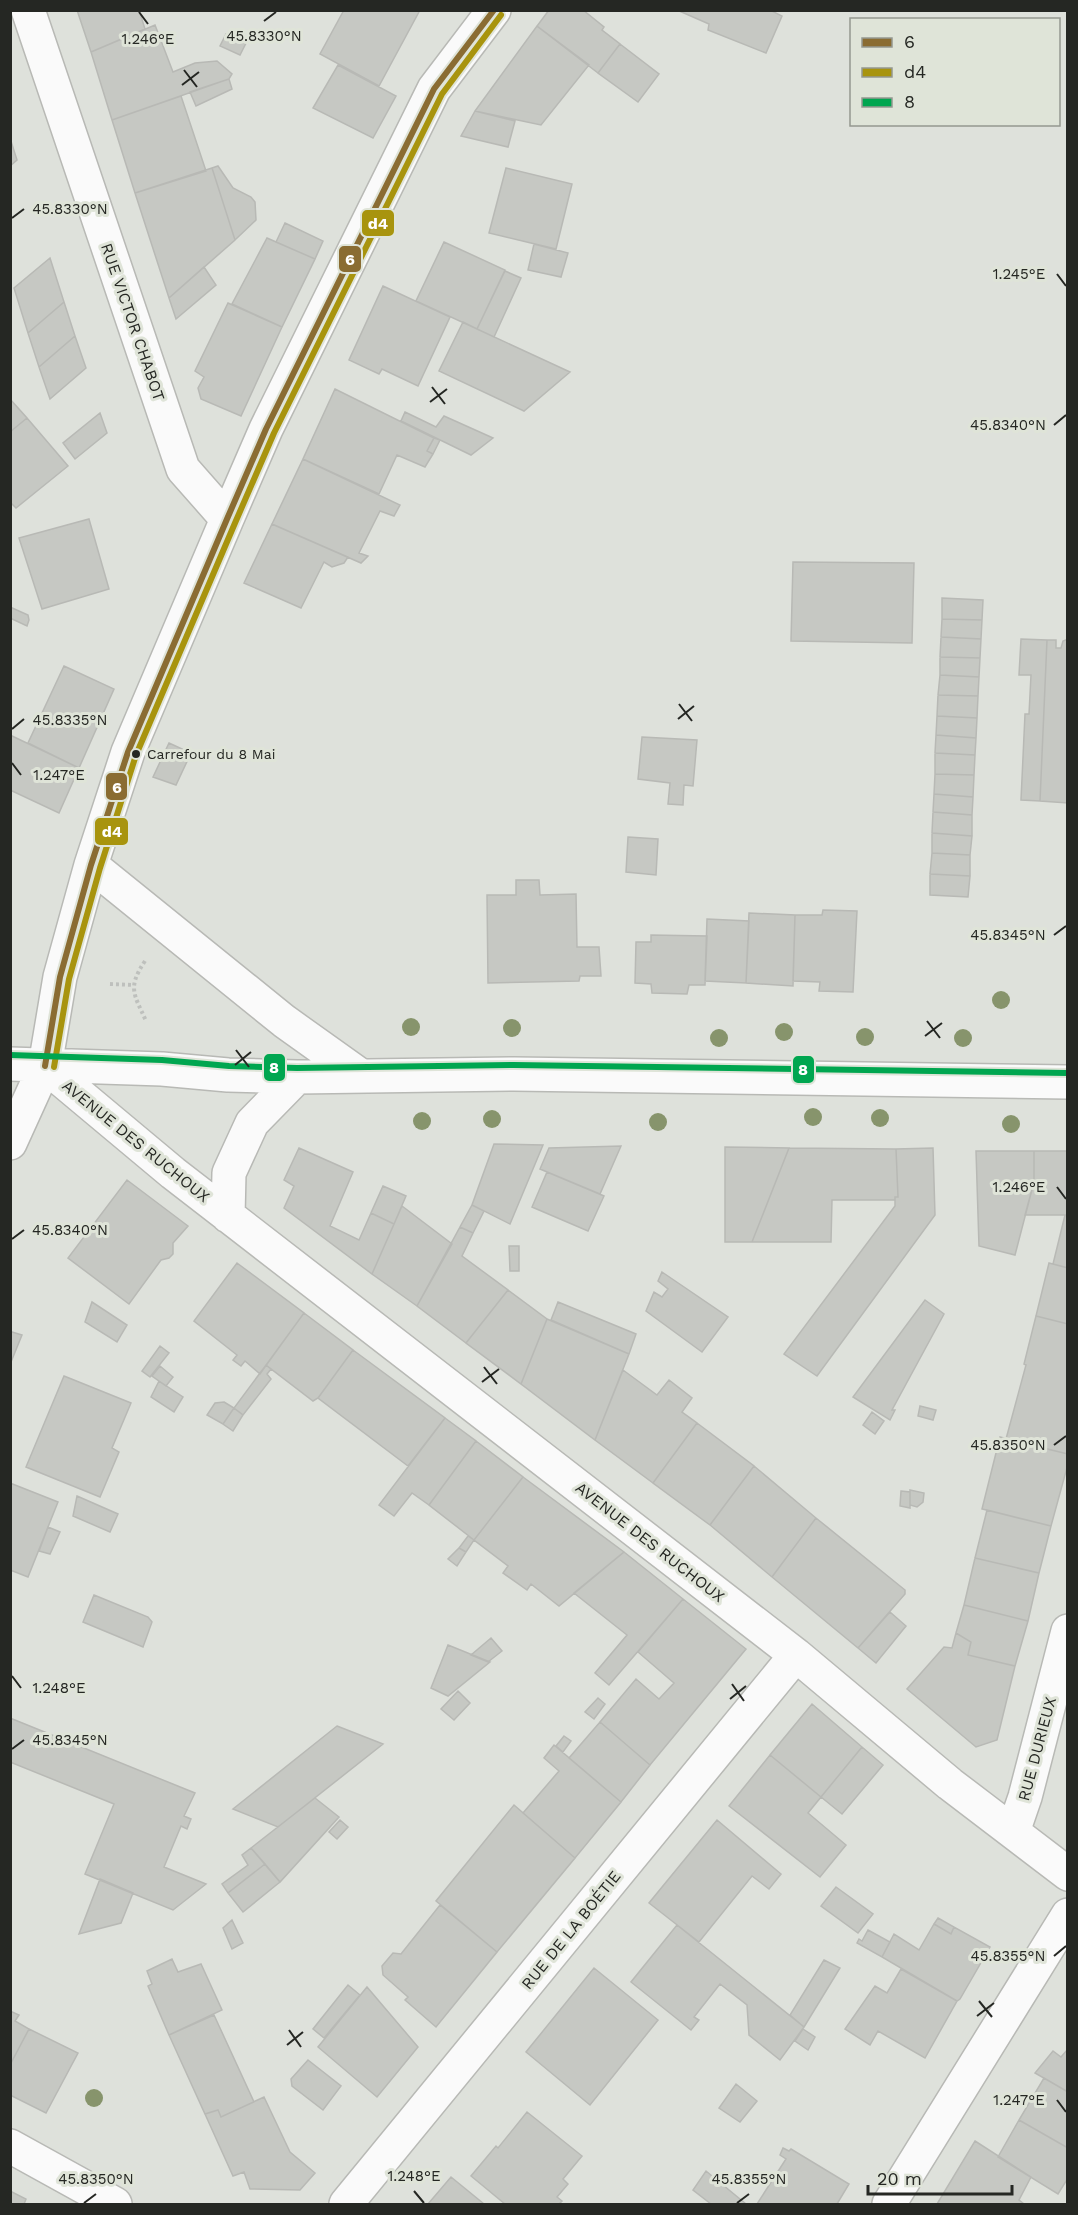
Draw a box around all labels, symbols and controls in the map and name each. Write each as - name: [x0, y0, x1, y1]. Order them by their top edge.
- legend: [850, 18, 1060, 126]
- text: 45.8330°N: [226, 27, 302, 45]
- text: 1.246°E: [122, 30, 174, 48]
- text: 6: [904, 31, 915, 52]
- text: d4: [904, 61, 926, 82]
- text: 8: [904, 91, 915, 112]
- text: 45.8330°N: [32, 200, 108, 218]
- line badge: d4: [361, 209, 395, 237]
- text: d4: [368, 214, 388, 233]
- street label: RUE VICTOR CHABOT: [97, 241, 169, 404]
- line badge: 6: [338, 245, 362, 273]
- text: 6: [345, 250, 355, 269]
- text: 1.245°E: [993, 265, 1045, 283]
- text: 45.8340°N: [970, 416, 1046, 434]
- text: 45.8335°N: [33, 711, 107, 729]
- place label: Carrefour du 8 Mai: [147, 746, 275, 762]
- marker: Carrefour du 8 Mai: [130, 748, 142, 760]
- text: 1.247°E: [33, 766, 85, 784]
- line badge: 6: [105, 772, 128, 801]
- text: 6: [112, 778, 122, 797]
- line badge: d4: [94, 817, 129, 846]
- text: d4: [102, 822, 122, 841]
- text: 45.8345°N: [970, 926, 1046, 944]
- line badge: 8: [263, 1053, 286, 1082]
- line badge: 8: [792, 1055, 815, 1084]
- text: 8: [269, 1058, 279, 1077]
- text: 8: [798, 1060, 808, 1079]
- street label: AVENUE DES RUCHOUX: [59, 1076, 214, 1207]
- text: 1.246°E: [993, 1178, 1045, 1196]
- text: 45.8340°N: [32, 1221, 108, 1239]
- text: 45.8350°N: [970, 1436, 1046, 1454]
- street label: AVENUE DES RUCHOUX: [572, 1478, 729, 1606]
- text: 1.248°E: [32, 1679, 86, 1697]
- street label: RUE DURIEUX: [1014, 1694, 1060, 1803]
- text: 45.8345°N: [32, 1731, 108, 1749]
- street label: RUE DE LA BOÉTIE: [517, 1867, 625, 1993]
- text: 45.8355°N: [971, 1947, 1045, 1965]
- text: 1.247°E: [993, 2091, 1045, 2109]
- scale bar: [868, 2158, 1012, 2196]
- text: 1.248°E: [387, 2167, 441, 2185]
- text: 20 m: [877, 2168, 922, 2189]
- text: 45.8350°N: [58, 2170, 134, 2188]
- text: 45.8355°N: [712, 2170, 786, 2188]

